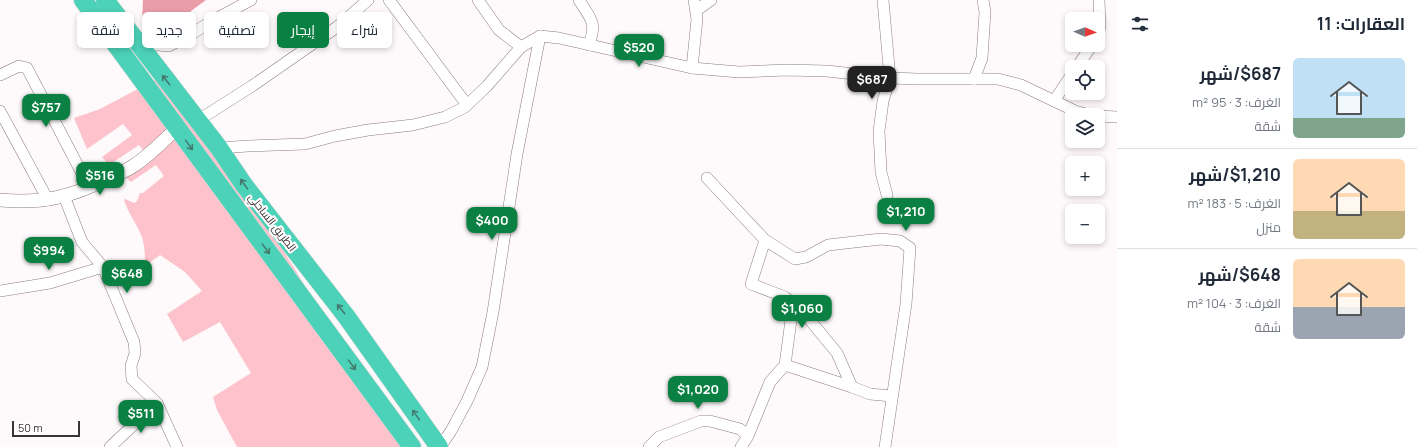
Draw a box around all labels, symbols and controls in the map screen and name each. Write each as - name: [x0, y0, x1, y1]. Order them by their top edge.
- chip: شقة: [77, 12, 134, 48]
- chip: جديد: [142, 12, 196, 48]
- chip: تصفية: [204, 12, 269, 48]
- chip: إيجار: [277, 12, 329, 48]
- chip: شراء: [337, 12, 392, 48]
- north arrow: [1065, 12, 1105, 52]
- map controls: [1065, 12, 1105, 244]
- text: العقارات: 11: [1317, 12, 1405, 35]
- icon: filters: [1129, 13, 1151, 35]
- pin: $520: [615, 34, 663, 68]
- text: $520: [623, 38, 655, 56]
- button: locate: [1065, 60, 1105, 100]
- text: $687/شهر: [1200, 62, 1281, 85]
- pin: $687: [848, 66, 896, 100]
- text: $687: [856, 70, 888, 88]
- icon: home: [1325, 74, 1373, 122]
- one-way arrow: [162, 75, 170, 86]
- text: الغرف: 3 · 95 m²: [1192, 93, 1281, 111]
- pin: $757: [22, 94, 70, 128]
- text: $757: [31, 98, 61, 116]
- button: layers: [1065, 108, 1105, 148]
- text: شقة: [1254, 117, 1281, 135]
- one-way arrow: [185, 139, 193, 150]
- button: +: [1065, 156, 1105, 196]
- pin: $516: [76, 162, 124, 196]
- text: $1,210/شهر: [1189, 163, 1281, 186]
- text: $516: [85, 166, 115, 184]
- icon: home: [1325, 175, 1373, 223]
- one-way arrow: [240, 179, 248, 190]
- street label: الطريق الساحلي: [244, 190, 300, 255]
- text: الغرف: 5 · 183 m²: [1188, 194, 1281, 212]
- pin: $1,210: [873, 198, 939, 232]
- text: $1,210: [886, 202, 926, 220]
- button: −: [1065, 204, 1105, 244]
- pin: $400: [468, 207, 516, 241]
- text: $400: [475, 211, 509, 229]
- text: منزل: [1256, 218, 1281, 236]
- pin: $994: [25, 237, 73, 271]
- text: $994: [33, 241, 65, 259]
- one-way arrow: [262, 243, 271, 254]
- pin: $648: [103, 260, 151, 294]
- text: $648/شهر: [1198, 263, 1281, 286]
- text: $648: [111, 264, 143, 282]
- icon: home: [1325, 275, 1373, 323]
- text: الغرف: 3 · 104 m²: [1187, 294, 1281, 312]
- pin: $1,060: [769, 295, 835, 329]
- text: $1,060: [781, 299, 823, 317]
- one-way arrow: [336, 304, 345, 315]
- text: شقة: [1254, 318, 1281, 336]
- one-way arrow: [348, 359, 356, 370]
- pin: $1,020: [665, 376, 731, 410]
- text: $1,020: [677, 380, 719, 398]
- pin: $511: [117, 400, 165, 434]
- text: $511: [127, 404, 155, 422]
- one-way arrow: [412, 410, 420, 421]
- scale bar: [12, 419, 80, 438]
- text: 50 m: [18, 420, 43, 435]

